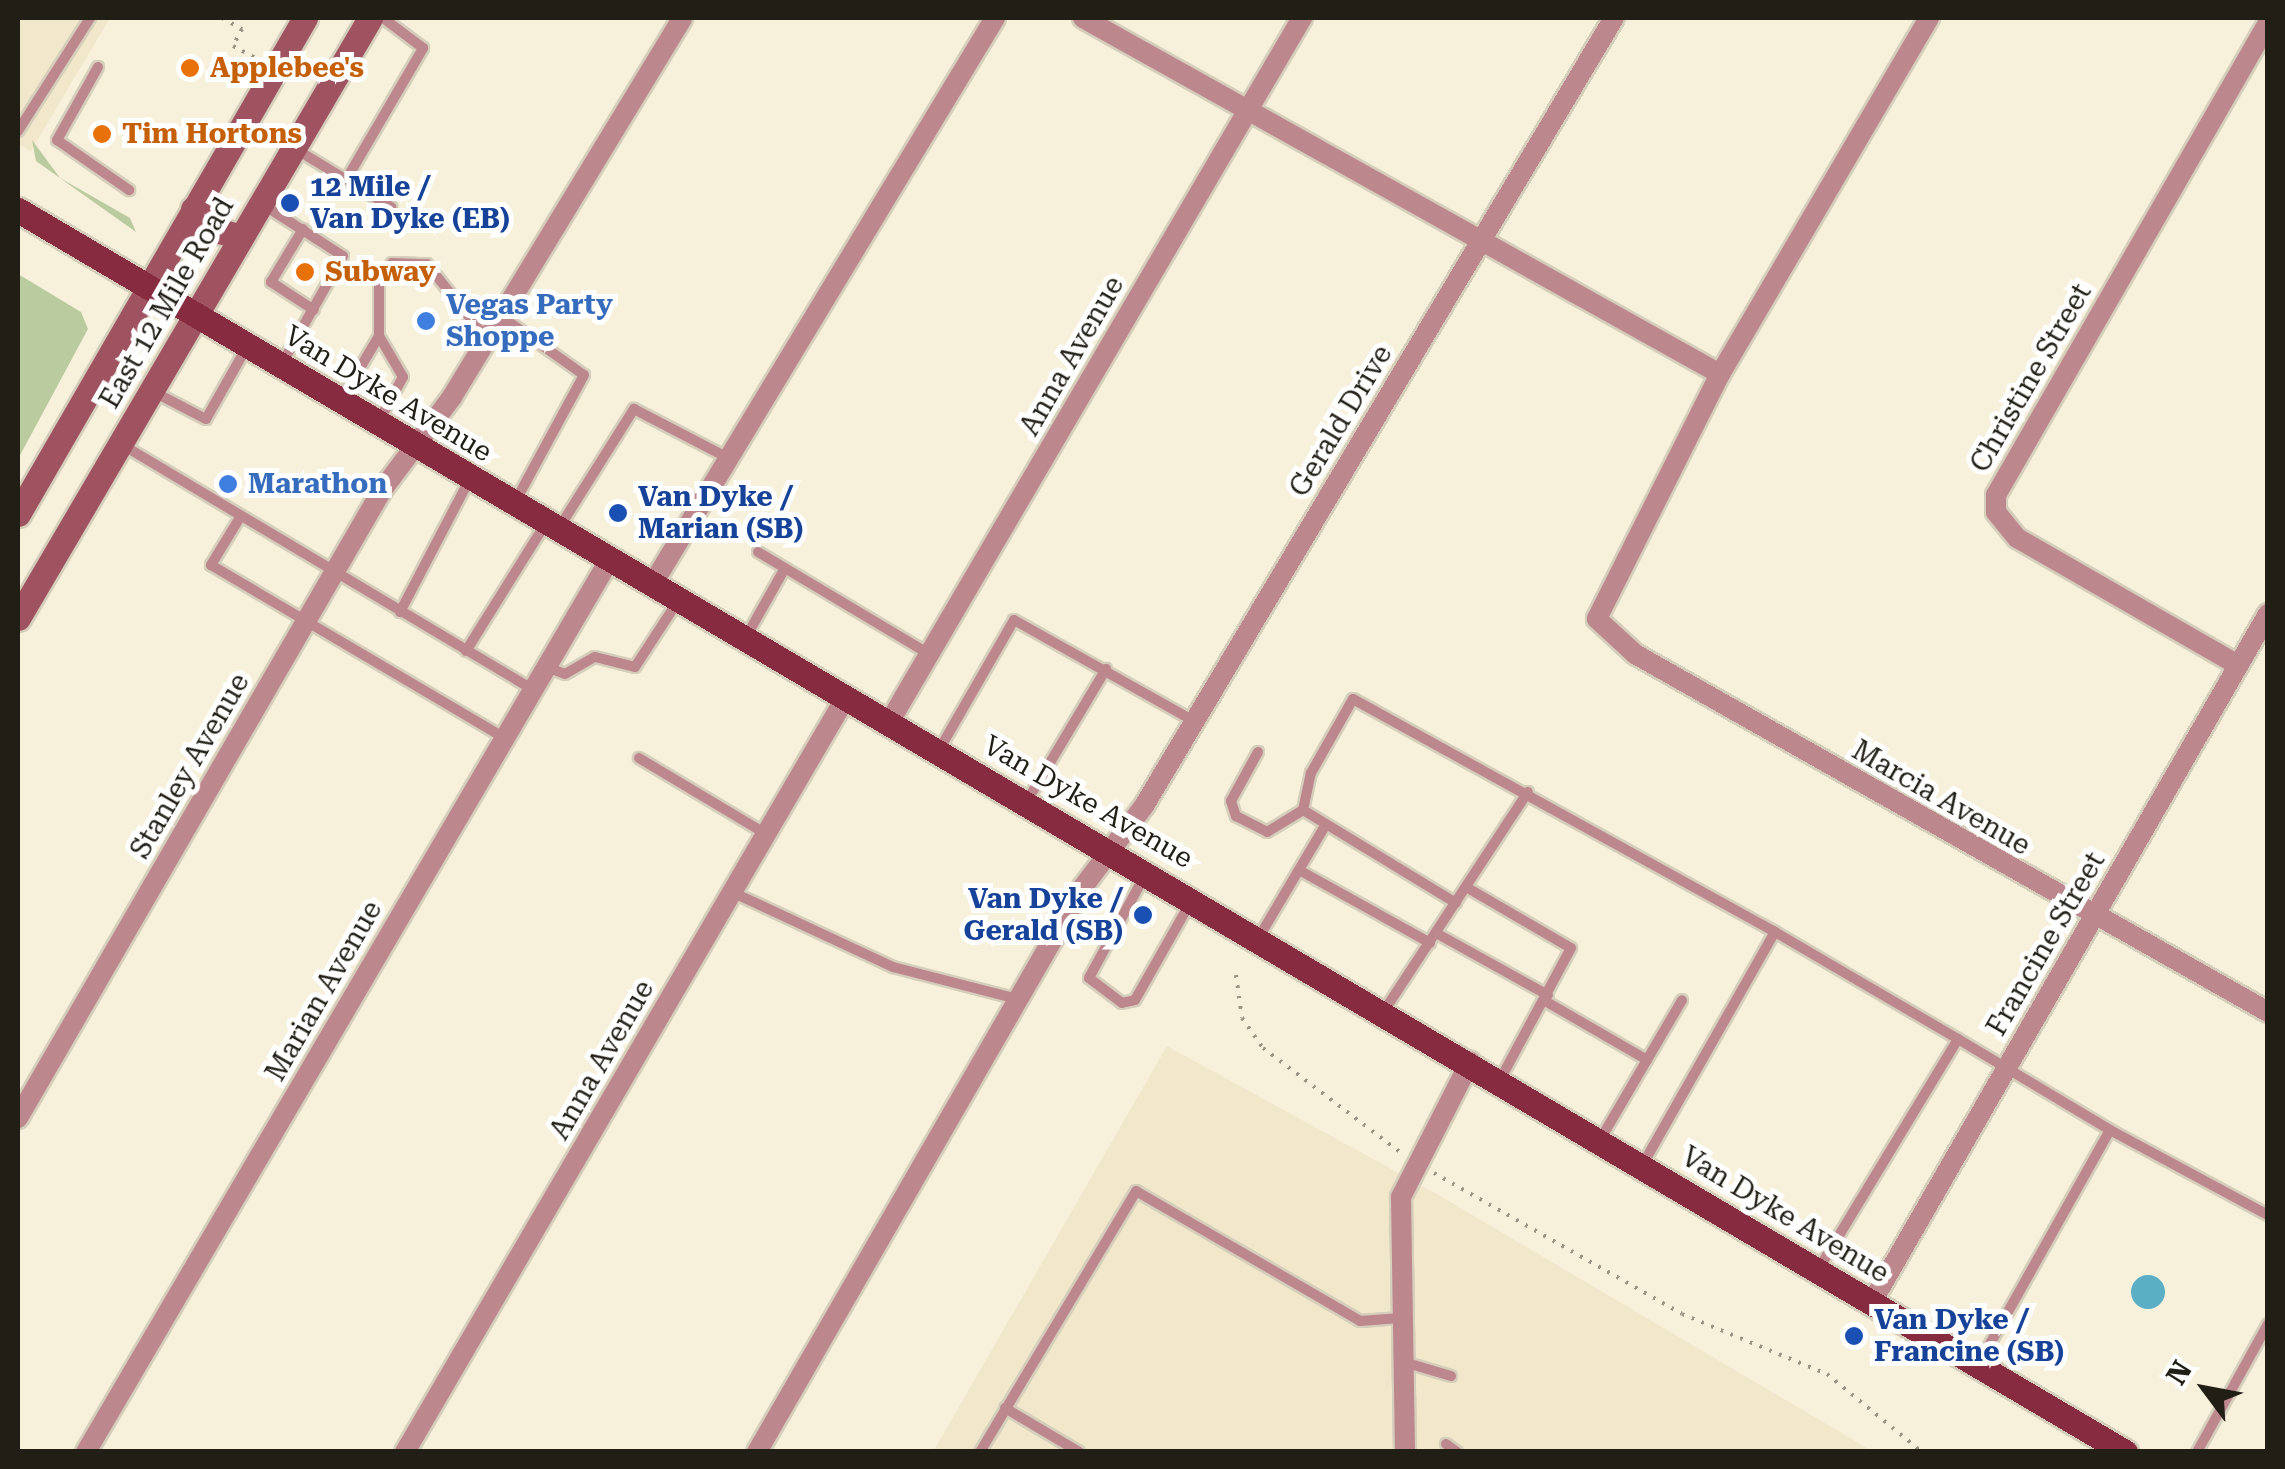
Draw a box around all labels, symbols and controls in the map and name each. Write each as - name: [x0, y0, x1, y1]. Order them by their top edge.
- place label: Applebee's: [210, 51, 364, 85]
- marker: Applebee's: [179, 57, 201, 79]
- place label: Tim Hortons: [122, 117, 302, 151]
- marker: Tim Hortons: [91, 123, 113, 145]
- place label: 12 Mile / Van Dyke (EB): [310, 170, 510, 236]
- street label: East 12 Mile Road: [93, 192, 241, 414]
- marker: 12 Mile / Van Dyke (EB): [279, 192, 301, 214]
- place label: Subway: [325, 255, 436, 289]
- marker: Subway: [294, 261, 316, 283]
- street label: Anna Avenue: [1013, 270, 1131, 442]
- street label: Christine Street: [1963, 278, 2099, 478]
- place label: Vegas Party Shoppe: [446, 288, 613, 354]
- marker: Vegas Party Shoppe: [415, 310, 437, 332]
- street label: Van Dyke Avenue: [278, 319, 498, 469]
- street label: Gerald Drive: [1283, 339, 1399, 503]
- place label: Marathon: [248, 467, 387, 501]
- marker: Marathon: [217, 473, 239, 495]
- place label: Van Dyke / Marian (SB): [638, 480, 803, 546]
- marker: Van Dyke / Marian (SB): [607, 502, 629, 524]
- street label: Stanley Avenue: [123, 667, 257, 865]
- street label: Van Dyke Avenue: [977, 728, 1199, 876]
- street label: Marcia Avenue: [1846, 733, 2036, 863]
- street label: Francine Street: [1980, 846, 2112, 1042]
- place label: Van Dyke / Gerald (SB): [963, 882, 1123, 948]
- street label: Marian Avenue: [259, 895, 389, 1087]
- marker: Van Dyke / Gerald (SB): [1132, 904, 1154, 926]
- street label: Anna Avenue: [543, 974, 661, 1146]
- street label: Van Dyke Avenue: [1675, 1140, 1895, 1290]
- place label: Van Dyke / Francine (SB): [1874, 1303, 2064, 1369]
- marker: Van Dyke / Francine (SB): [1843, 1325, 1865, 1347]
- north arrow: [2155, 1339, 2255, 1439]
- text: N: [2159, 1355, 2199, 1391]

